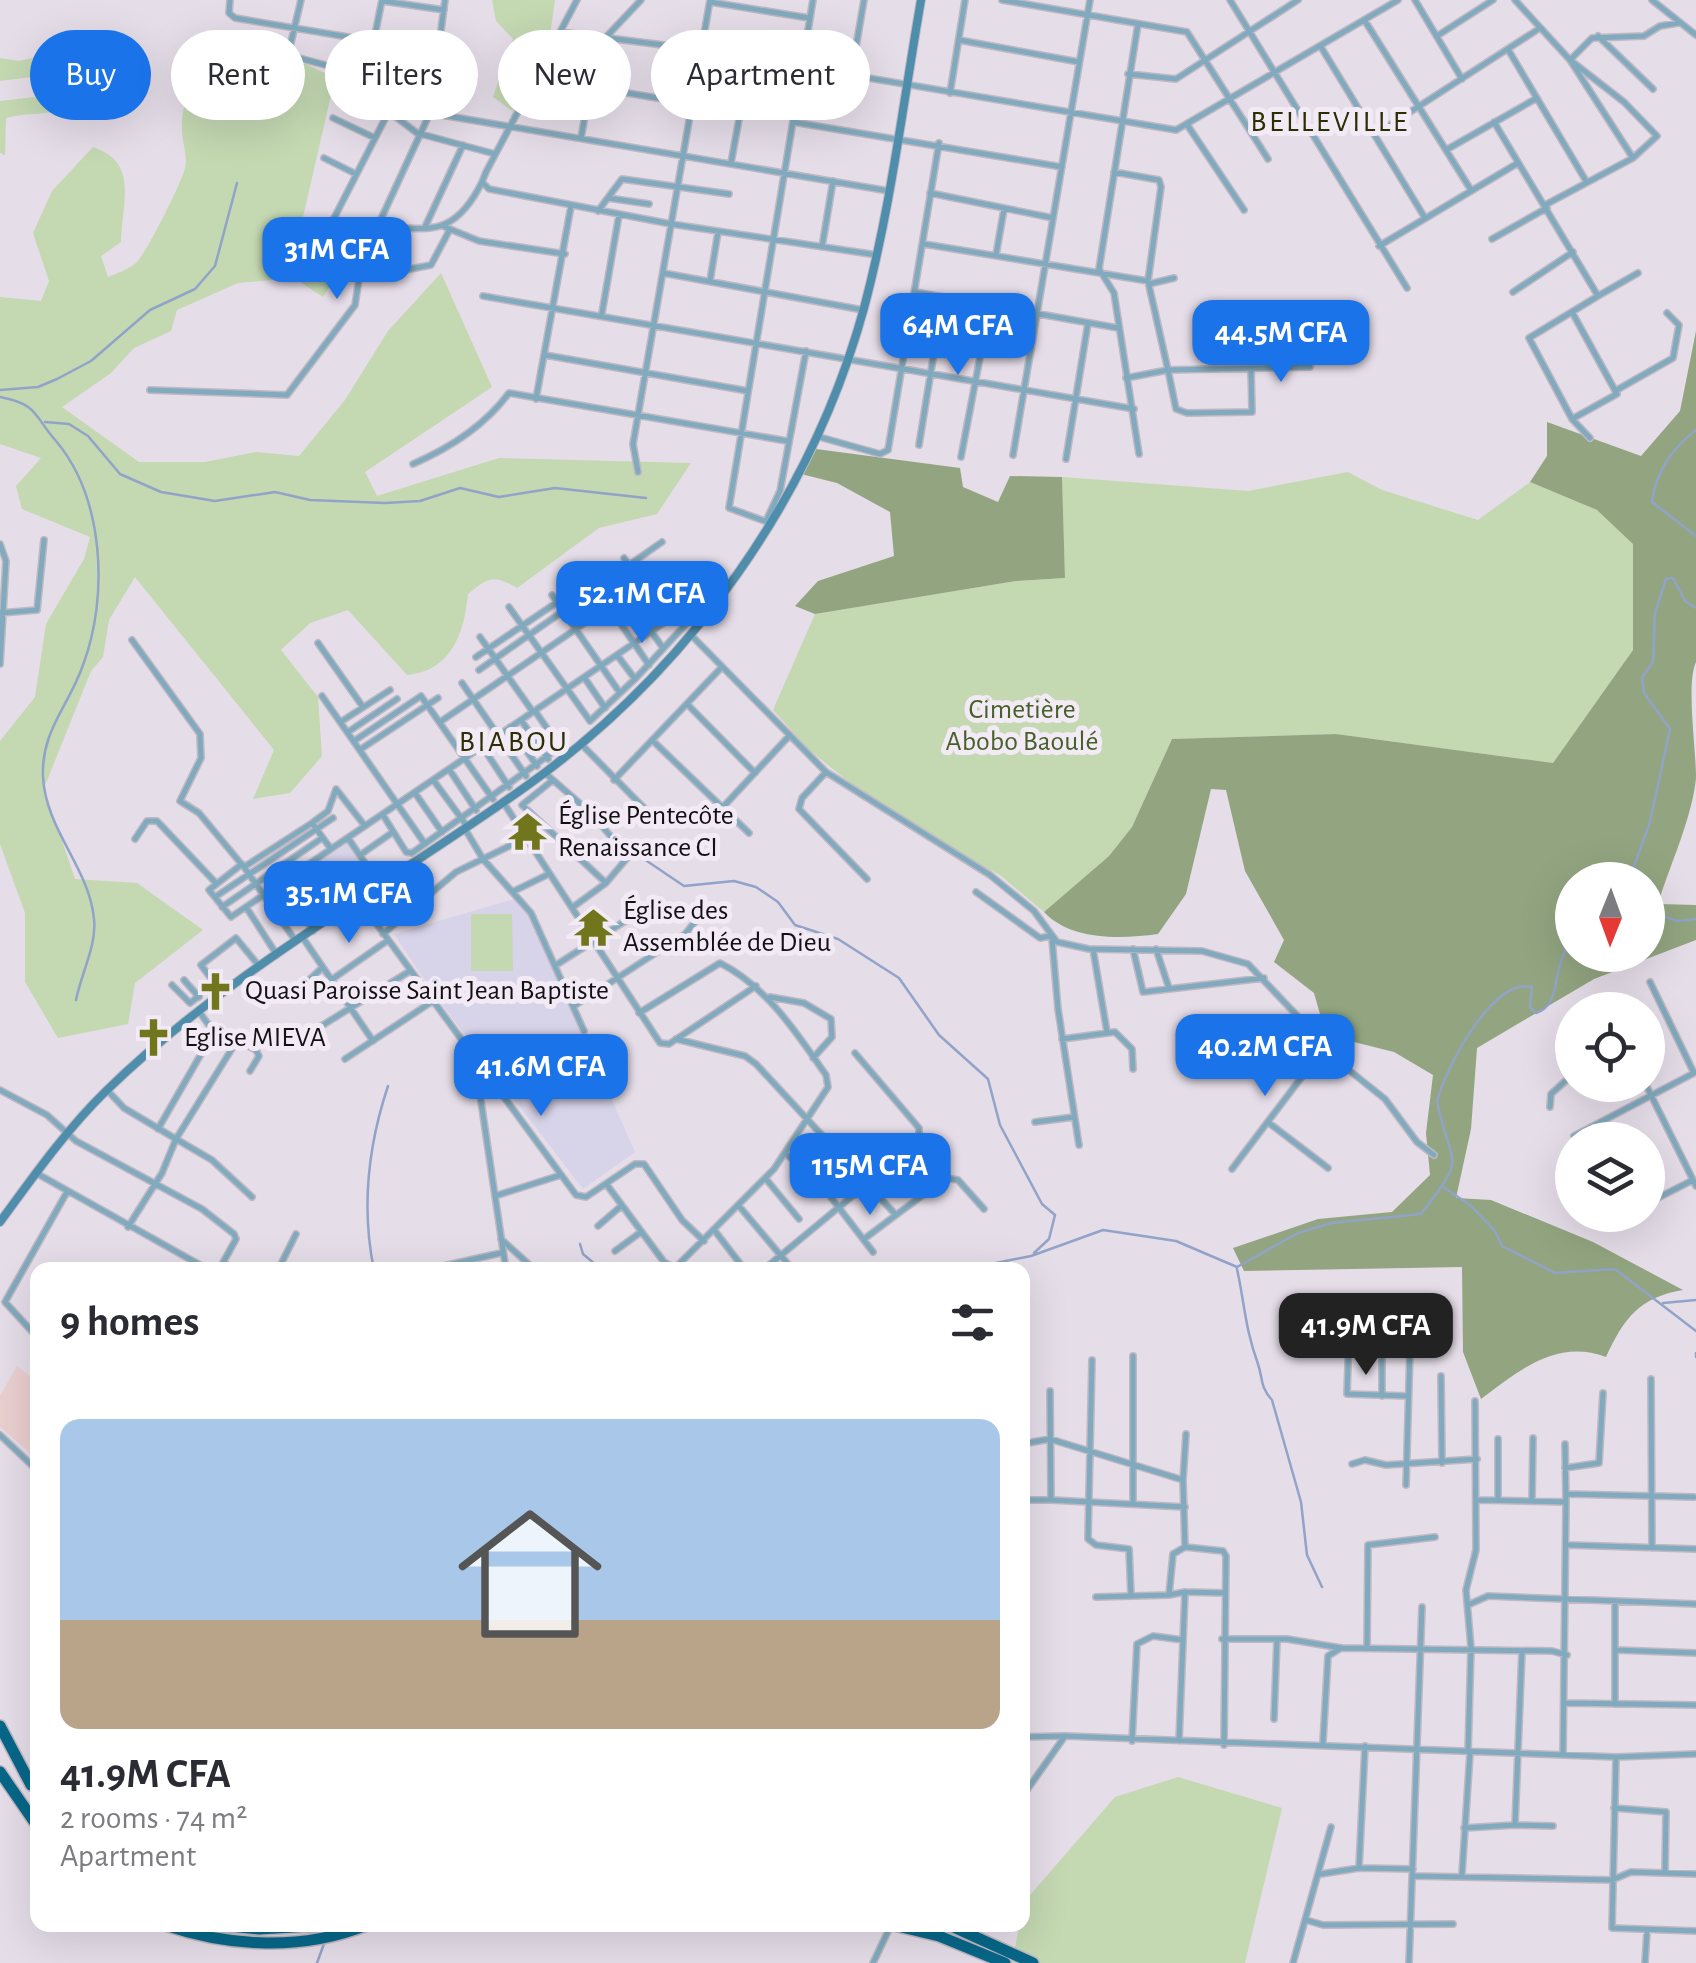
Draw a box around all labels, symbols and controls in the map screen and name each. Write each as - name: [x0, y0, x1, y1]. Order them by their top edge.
- chip: Buy: [30, 30, 151, 120]
- chip: Rent: [171, 30, 305, 120]
- chip: Filters: [325, 30, 478, 120]
- chip: New: [498, 30, 631, 120]
- chip: Apartment: [651, 30, 870, 120]
- district label: BELLEVILLE: [1250, 107, 1410, 137]
- pin: 31M CFA: [245, 217, 429, 302]
- text: 31M CFA: [284, 233, 390, 265]
- pin: 64M CFA: [866, 293, 1050, 378]
- pin: 44.5M CFA: [1167, 300, 1395, 385]
- text: 64M CFA: [902, 309, 1014, 341]
- text: 44.5M CFA: [1214, 316, 1348, 348]
- pin: 52.1M CFA: [528, 561, 756, 646]
- text: 52.1M CFA: [578, 577, 706, 609]
- park label: Cimetière Abobo Baoulé: [946, 696, 1098, 756]
- district label: BIABOU: [459, 727, 569, 757]
- place label: Église Pentecôte Renaissance CI: [558, 799, 734, 862]
- temple icon: Église Pentecôte Renaissance CI: [507, 811, 549, 853]
- pin: 35.1M CFA: [235, 861, 463, 946]
- north arrow: [1555, 862, 1665, 972]
- map controls: [1555, 862, 1665, 1232]
- text: 35.1M CFA: [286, 877, 412, 909]
- place label: Église des Assemblée de Dieu: [623, 894, 831, 957]
- temple icon: Église des Assemblée de Dieu: [572, 906, 614, 948]
- church icon: Quasi Paroisse Saint Jean Baptiste: [194, 970, 236, 1012]
- place label: Quasi Paroisse Saint Jean Baptiste: [245, 977, 609, 1005]
- button: locate: [1555, 992, 1665, 1102]
- pin: 40.2M CFA: [1151, 1014, 1379, 1099]
- church icon: Eglise MIEVA: [133, 1017, 175, 1059]
- place label: Eglise MIEVA: [184, 1024, 326, 1052]
- text: 40.2M CFA: [1197, 1030, 1333, 1062]
- pin: 41.6M CFA: [427, 1034, 655, 1119]
- text: 41.6M CFA: [476, 1050, 606, 1082]
- button: layers: [1555, 1122, 1665, 1232]
- pin: 115M CFA: [767, 1133, 973, 1218]
- text: 115M CFA: [812, 1149, 928, 1181]
- pin: 41.9M CFA: [1252, 1293, 1480, 1378]
- icon: filters: [945, 1295, 1000, 1350]
- text: 9 homes: [60, 1301, 199, 1343]
- text: 41.9M CFA: [1301, 1309, 1431, 1341]
- icon: home: [440, 1484, 620, 1664]
- text: 41.9M CFA: [60, 1753, 231, 1795]
- text: 2 rooms · 74 m²: [60, 1802, 247, 1834]
- text: Apartment: [60, 1840, 196, 1872]

